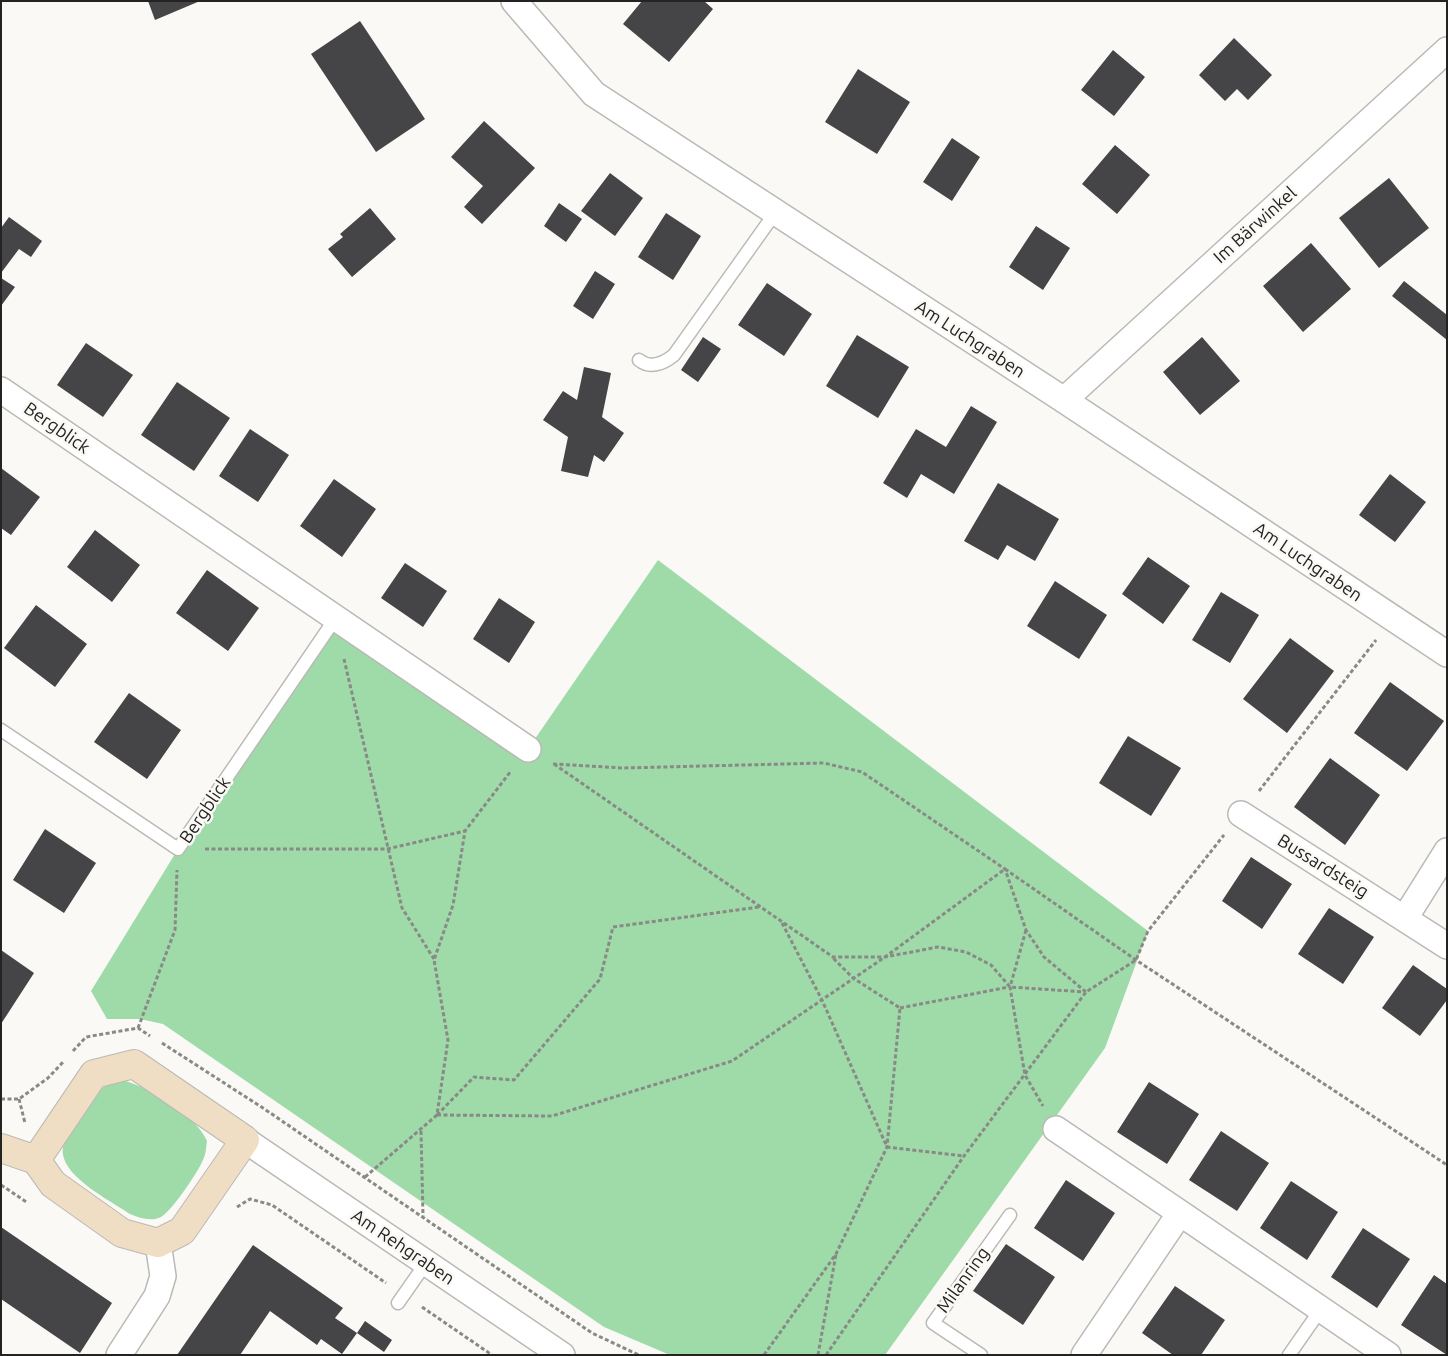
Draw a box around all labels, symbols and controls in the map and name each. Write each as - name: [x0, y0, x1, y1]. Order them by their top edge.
- street label: Im Bärwinkel: [1209, 182, 1301, 268]
- street label: Am Luchgraben: [911, 295, 1029, 383]
- street label: Bergblick: [20, 397, 94, 459]
- street label: Am Luchgraben: [1249, 518, 1367, 606]
- street label: Bergblick: [175, 773, 235, 847]
- street label: Bussardsteig: [1273, 829, 1373, 903]
- street label: Am Rehgraben: [347, 1205, 459, 1289]
- street label: Milanring: [932, 1243, 994, 1317]

